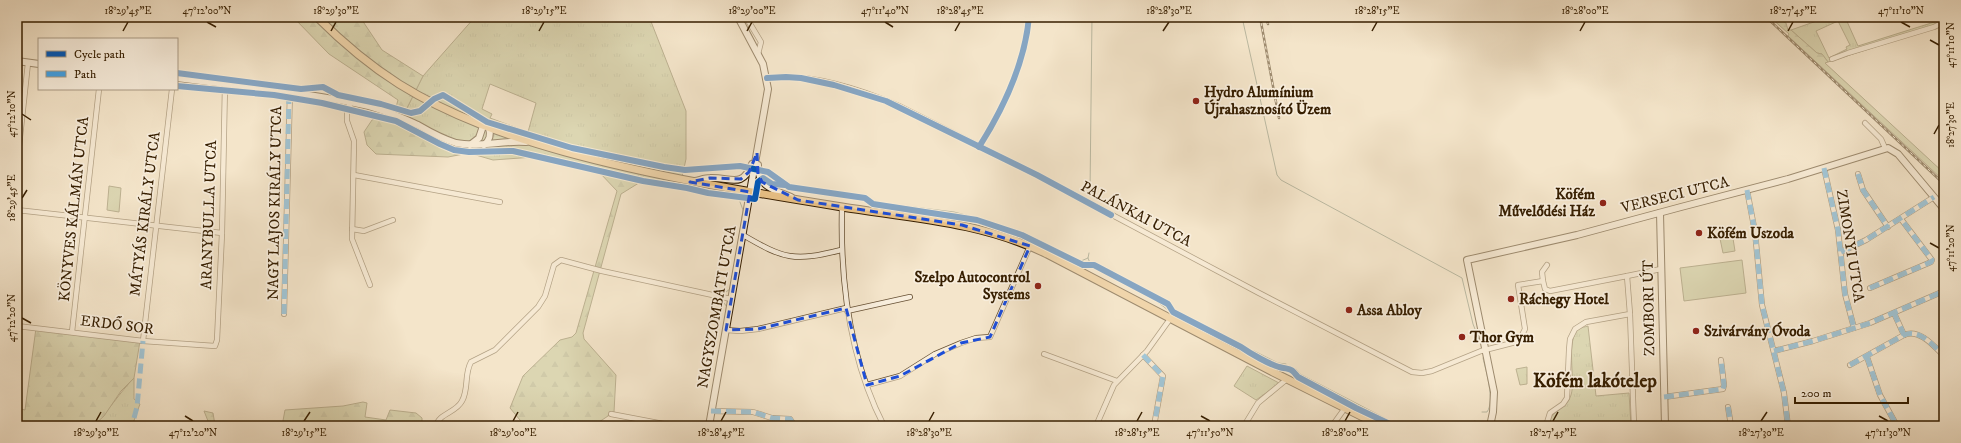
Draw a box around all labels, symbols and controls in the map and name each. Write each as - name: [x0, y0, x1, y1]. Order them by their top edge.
- text: 18°29'45"E: [104, 5, 152, 17]
- text: 47°12'00"N: [183, 5, 231, 17]
- text: 18°29'30"E: [313, 5, 359, 17]
- text: 18°29'15"E: [522, 5, 566, 17]
- text: 18°29'00"E: [728, 5, 776, 17]
- text: 47°11'40"N: [861, 5, 909, 17]
- text: 18°28'45"E: [936, 5, 984, 17]
- text: 18°28'30"E: [1146, 5, 1192, 17]
- text: 18°28'15"E: [1355, 5, 1399, 17]
- text: 18°28'00"E: [1561, 5, 1609, 17]
- text: 18°27'45"E: [1769, 5, 1817, 17]
- text: 47°11'10"N: [1878, 5, 1924, 17]
- text: 47°11'10"N: [1945, 22, 1957, 68]
- legend: [38, 38, 178, 90]
- text: Cycle path: [74, 47, 126, 62]
- text: Path: [74, 67, 97, 82]
- place label: Hydro Alumínium Újrahasznosító Üzem: [1204, 83, 1332, 119]
- text: 47°12'10"N: [6, 90, 18, 138]
- marker: Hydro Alumínium Újrahasznosító Üzem: [1191, 96, 1201, 106]
- text: 18°27'30"E: [1945, 102, 1957, 148]
- street label: NAGY LAJOS KIRÁLY UTCA: [263, 105, 286, 300]
- street label: KÖNYVES KÁLMÁN UTCA: [54, 115, 93, 303]
- street label: MÁTYÁS KIRÁLY UTCA: [124, 130, 165, 297]
- street label: ARANYBULLA UTCA: [197, 140, 221, 290]
- street label: VERSECI UTCA: [1618, 172, 1731, 218]
- text: 18°29'45"E: [6, 174, 18, 222]
- street label: PALÁNKAI UTCA: [1077, 176, 1196, 251]
- place label: Köfém Művelődési Ház: [1498, 185, 1596, 221]
- street label: ZIMONYI UTCA: [1832, 188, 1868, 304]
- marker: Köfém Művelődési Ház: [1598, 198, 1608, 208]
- street label: NAGYSZOMBATI UTCA: [693, 224, 741, 390]
- place label: Köfém Uszoda: [1707, 224, 1795, 243]
- text: 47°11'20"N: [1945, 224, 1957, 272]
- marker: Köfém Uszoda: [1694, 228, 1704, 238]
- street label: ZOMBORI ÚT: [1638, 259, 1659, 356]
- place label: Szelpo Autocontrol Systems: [914, 268, 1030, 304]
- marker: Szelpo Autocontrol Systems: [1033, 281, 1043, 291]
- place label: Ráchegy Hotel: [1519, 290, 1609, 309]
- text: 47°12'20"N: [6, 294, 18, 342]
- marker: Ráchegy Hotel: [1506, 294, 1516, 304]
- place label: Assa Abloy: [1356, 301, 1422, 320]
- marker: Assa Abloy: [1344, 305, 1354, 315]
- street label: ERDŐ SOR: [79, 310, 155, 339]
- place label: Szivárvány Óvoda: [1704, 321, 1811, 341]
- marker: Szivárvány Óvoda: [1691, 326, 1701, 336]
- place label: Thor Gym: [1469, 328, 1535, 347]
- marker: Thor Gym: [1457, 332, 1467, 342]
- district label: Köfém lakótelep: [1533, 370, 1657, 393]
- scale bar: [1795, 379, 1908, 405]
- text: 200 m: [1801, 386, 1831, 401]
- text: 18°29'30"E: [73, 427, 119, 439]
- text: 47°12'20"N: [169, 427, 217, 439]
- text: 18°29'15"E: [282, 427, 326, 439]
- text: 18°29'00"E: [489, 427, 537, 439]
- text: 18°28'45"E: [697, 427, 745, 439]
- text: 18°28'30"E: [906, 427, 952, 439]
- text: 18°28'15"E: [1115, 427, 1159, 439]
- text: 47°11'50"N: [1186, 427, 1234, 439]
- text: 18°28'00"E: [1321, 427, 1369, 439]
- text: 18°27'45"E: [1529, 427, 1577, 439]
- text: 18°27'30"E: [1738, 427, 1784, 439]
- text: 47°11'30"N: [1865, 427, 1911, 439]

